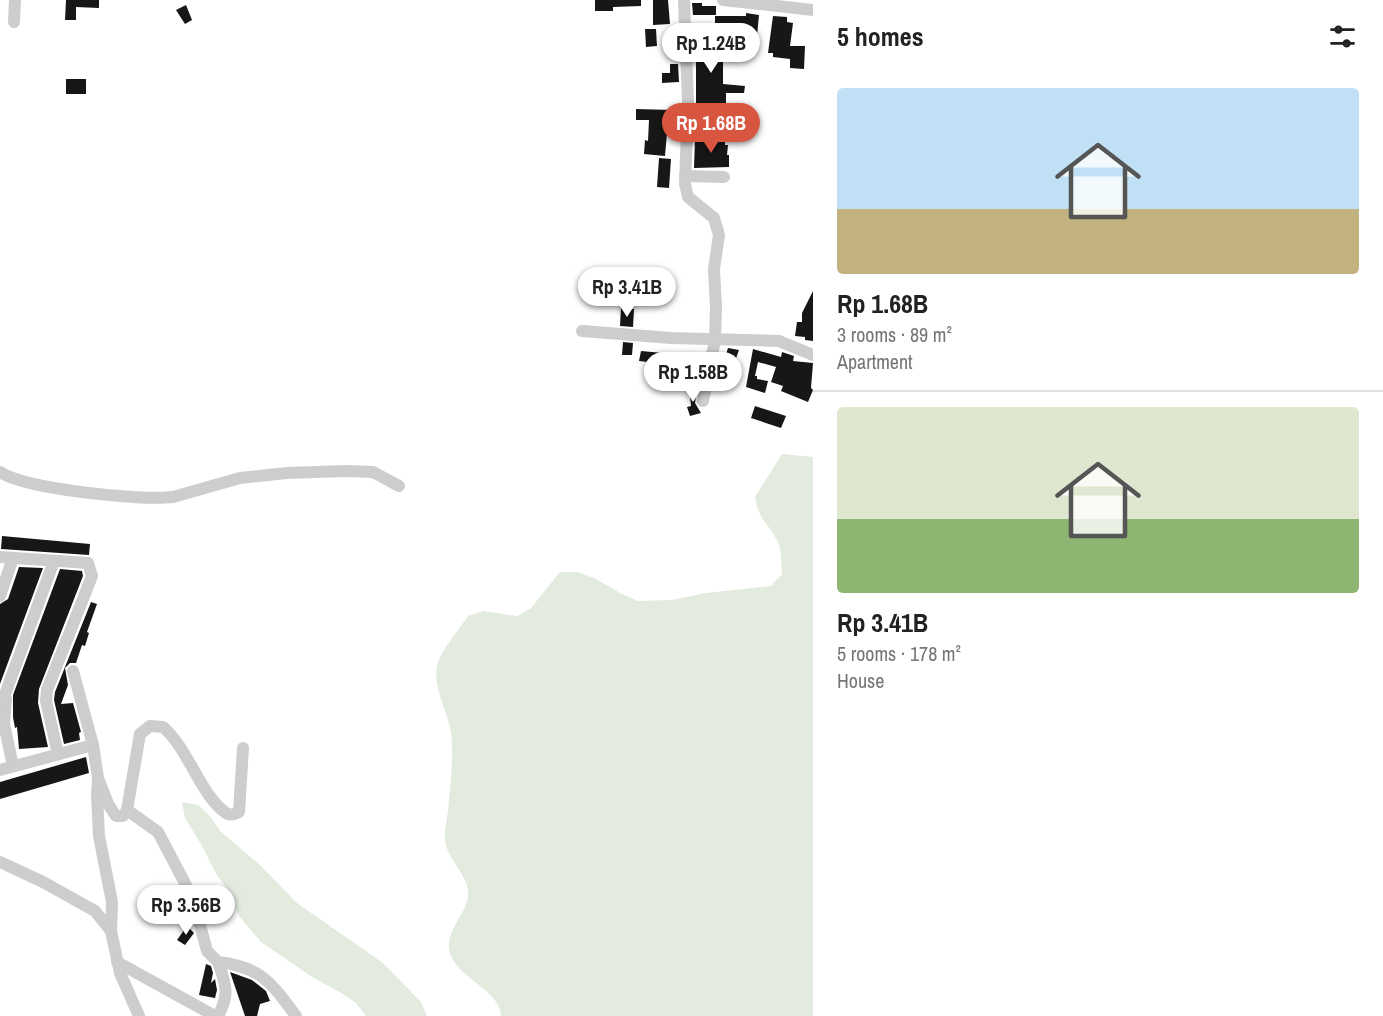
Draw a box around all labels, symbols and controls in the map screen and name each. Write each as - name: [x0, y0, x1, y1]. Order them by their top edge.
- text: 5 homes: [837, 19, 924, 54]
- icon: filters: [1326, 20, 1359, 53]
- pin: Rp 1.24B: [649, 23, 773, 74]
- text: Rp 1.24B: [676, 29, 746, 56]
- pin: Rp 1.68B: [649, 103, 773, 154]
- text: Rp 1.68B: [676, 109, 746, 136]
- icon: home: [1044, 127, 1152, 235]
- pin: Rp 3.41B: [565, 267, 689, 318]
- text: Rp 3.41B: [592, 273, 662, 300]
- text: Rp 1.68B: [837, 286, 928, 321]
- text: 3 rooms · 89 m²: [837, 321, 952, 348]
- text: Apartment: [837, 348, 913, 375]
- pin: Rp 1.58B: [631, 352, 755, 403]
- text: Rp 1.58B: [658, 358, 728, 385]
- icon: home: [1044, 446, 1152, 554]
- text: Rp 3.41B: [837, 605, 928, 640]
- text: 5 rooms · 178 m²: [837, 640, 961, 667]
- text: House: [837, 667, 884, 694]
- pin: Rp 3.56B: [124, 885, 248, 936]
- text: Rp 3.56B: [151, 891, 221, 918]

